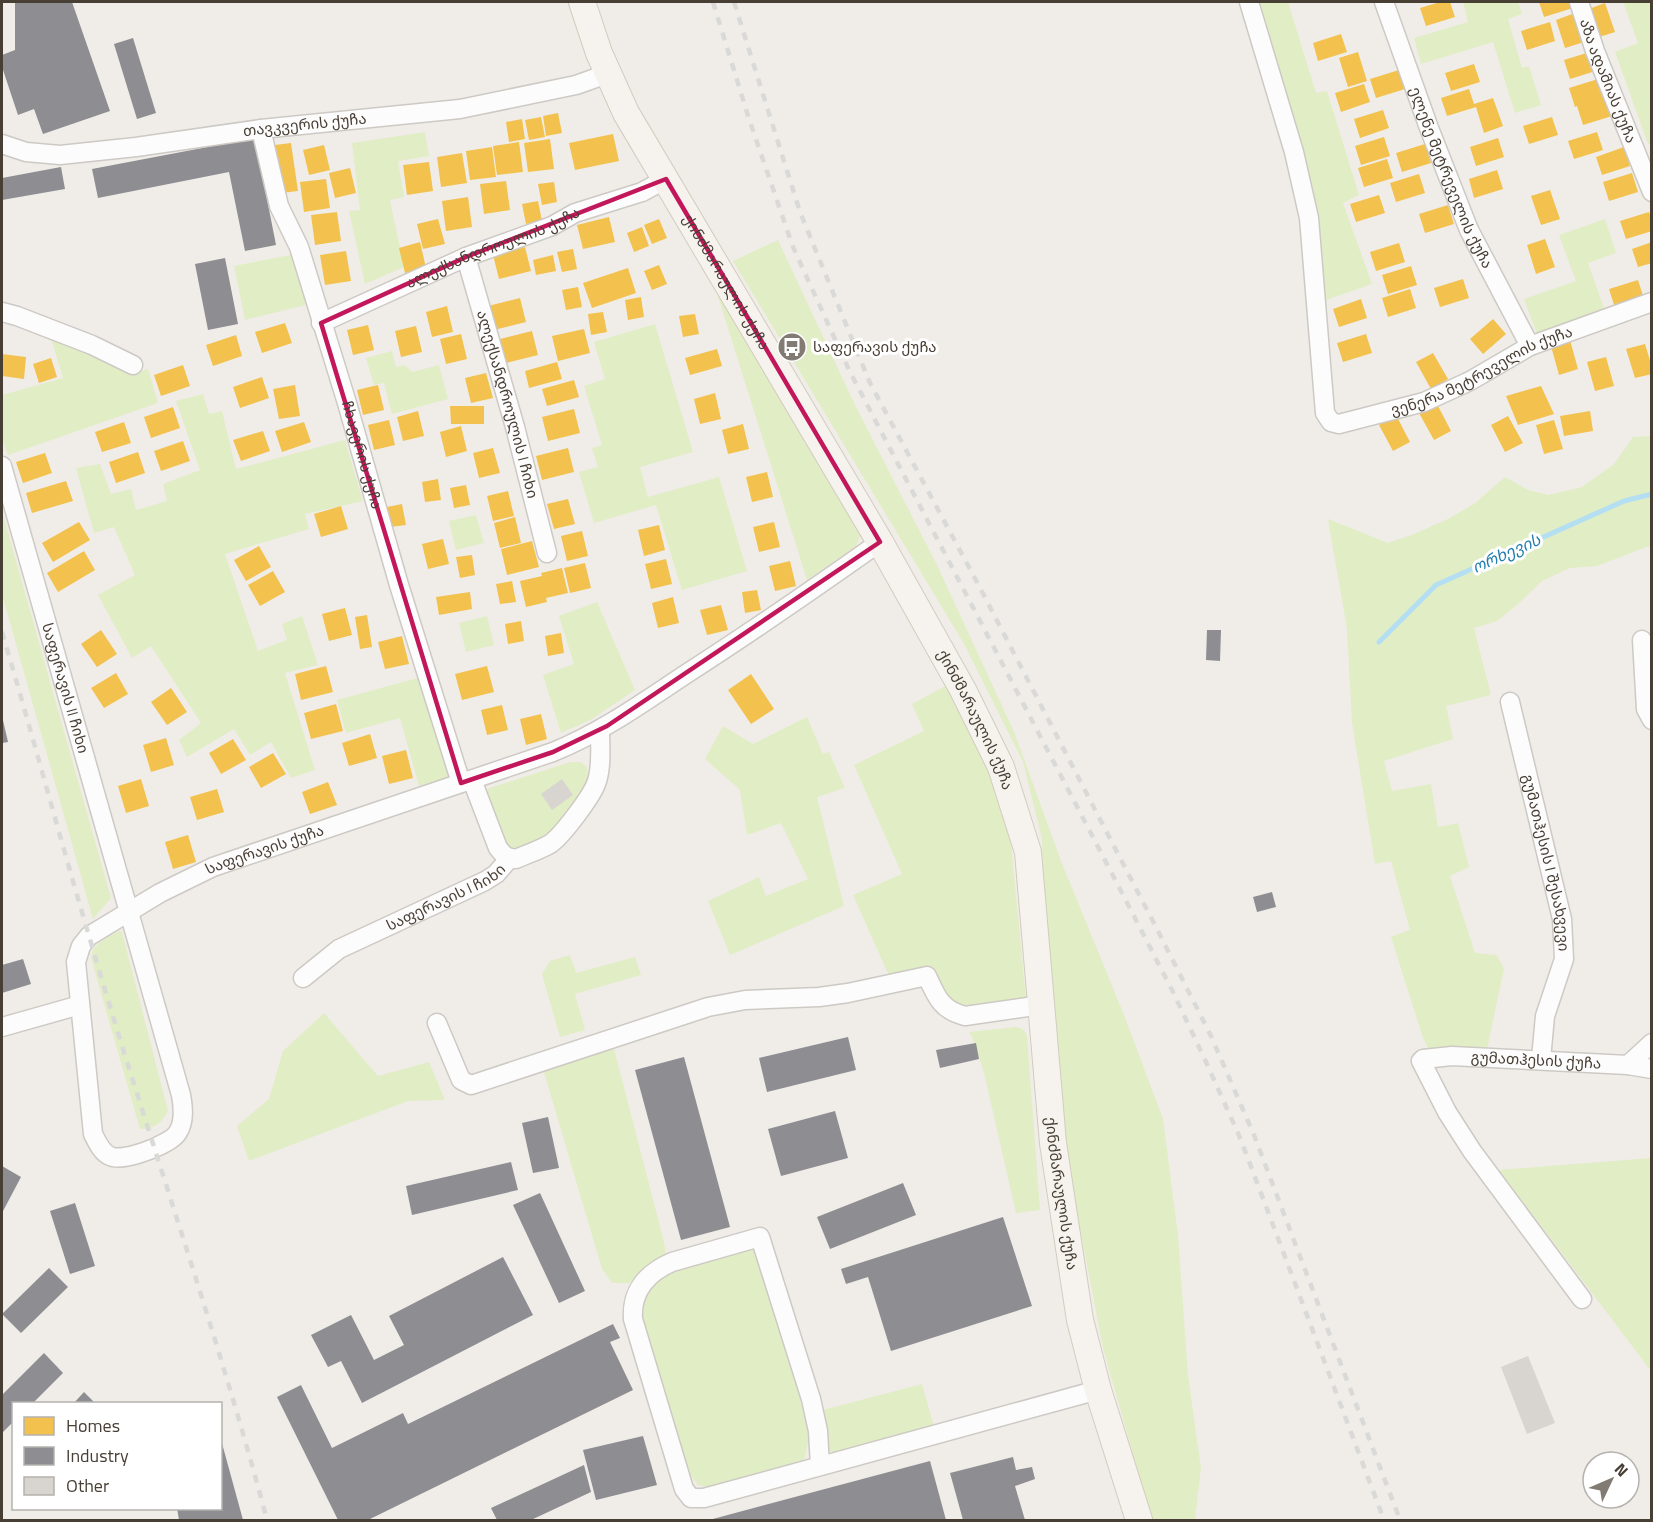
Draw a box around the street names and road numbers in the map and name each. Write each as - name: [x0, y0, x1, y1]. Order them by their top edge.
- street label: აზა ადამიას ქუჩა: [1574, 15, 1643, 146]
- street label: ელენე მეტრეველის ქუჩა: [1404, 83, 1499, 272]
- street label: თავკვერის ქუჩა: [241, 106, 367, 142]
- street label: ალექსანდროულის ქუჩა: [402, 200, 583, 294]
- street label: ქინძმარაულის ქუჩა: [677, 209, 776, 354]
- street label: ალექსანდროულის I ჩიხი: [471, 307, 545, 501]
- street label: ვენერა მეტრეველის ქუჩა: [1388, 320, 1576, 421]
- street label: ჩხავერის ქუჩა: [336, 398, 389, 512]
- street label: საფერავის II ჩიხი: [36, 620, 95, 756]
- street label: ქინძმარაულის ქუჩა: [931, 645, 1020, 793]
- street label: გუმათჰესის I შესახვევი: [1517, 772, 1576, 952]
- street label: საფერავის ქუჩა: [201, 818, 327, 880]
- street label: საფერავის I ჩიხი: [382, 858, 511, 936]
- street label: გუმათჰესის ქუჩა: [1470, 1045, 1602, 1075]
- street label: ქინძმარაულის ქუჩა: [1040, 1116, 1084, 1271]

